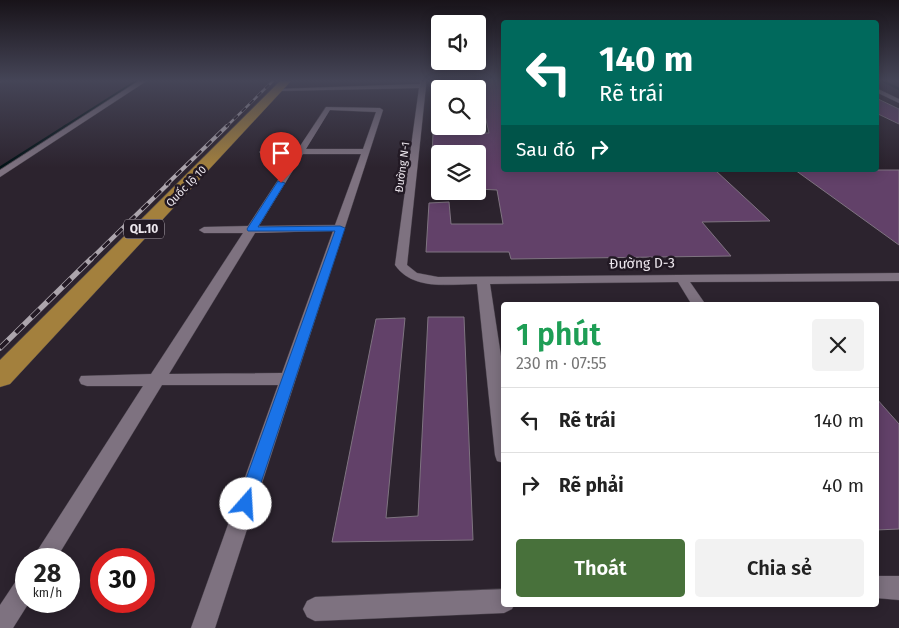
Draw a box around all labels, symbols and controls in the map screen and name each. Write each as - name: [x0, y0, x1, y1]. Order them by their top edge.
- map controls: [431, 15, 486, 200]
- button: sound: [431, 15, 486, 70]
- text: 140 m: [599, 38, 693, 80]
- icon: left: [516, 40, 581, 105]
- button: search: [431, 80, 486, 135]
- text: Rẽ trái: [599, 80, 664, 107]
- pin: [260, 132, 302, 183]
- icon: right: [585, 135, 613, 163]
- text: Sau đó: [516, 138, 575, 161]
- icon: arrive: [267, 139, 295, 167]
- street label: Đường N-1: [392, 141, 412, 193]
- button: layers: [431, 145, 486, 200]
- street label: Quốc lộ 10: [164, 163, 209, 210]
- road number: QL.10: [124, 220, 164, 238]
- street label: Đường D-3: [609, 254, 675, 273]
- text: 1 phút: [516, 317, 601, 353]
- button: close: [812, 319, 864, 371]
- text: 230 m · 07:55: [516, 354, 607, 373]
- icon: left: [516, 406, 544, 434]
- text: Rẽ trái: [559, 409, 616, 432]
- text: 140 m: [814, 409, 864, 432]
- icon: right: [516, 471, 544, 499]
- text: Rẽ phải: [559, 474, 624, 497]
- text: 40 m: [822, 474, 864, 497]
- position arrow: [219, 477, 271, 529]
- button: Thoát: [516, 539, 685, 597]
- button: Chia sẻ: [695, 539, 864, 597]
- speed limit sign: 30: [90, 548, 155, 613]
- text: 28: [34, 559, 61, 589]
- text: km/h: [33, 586, 62, 600]

